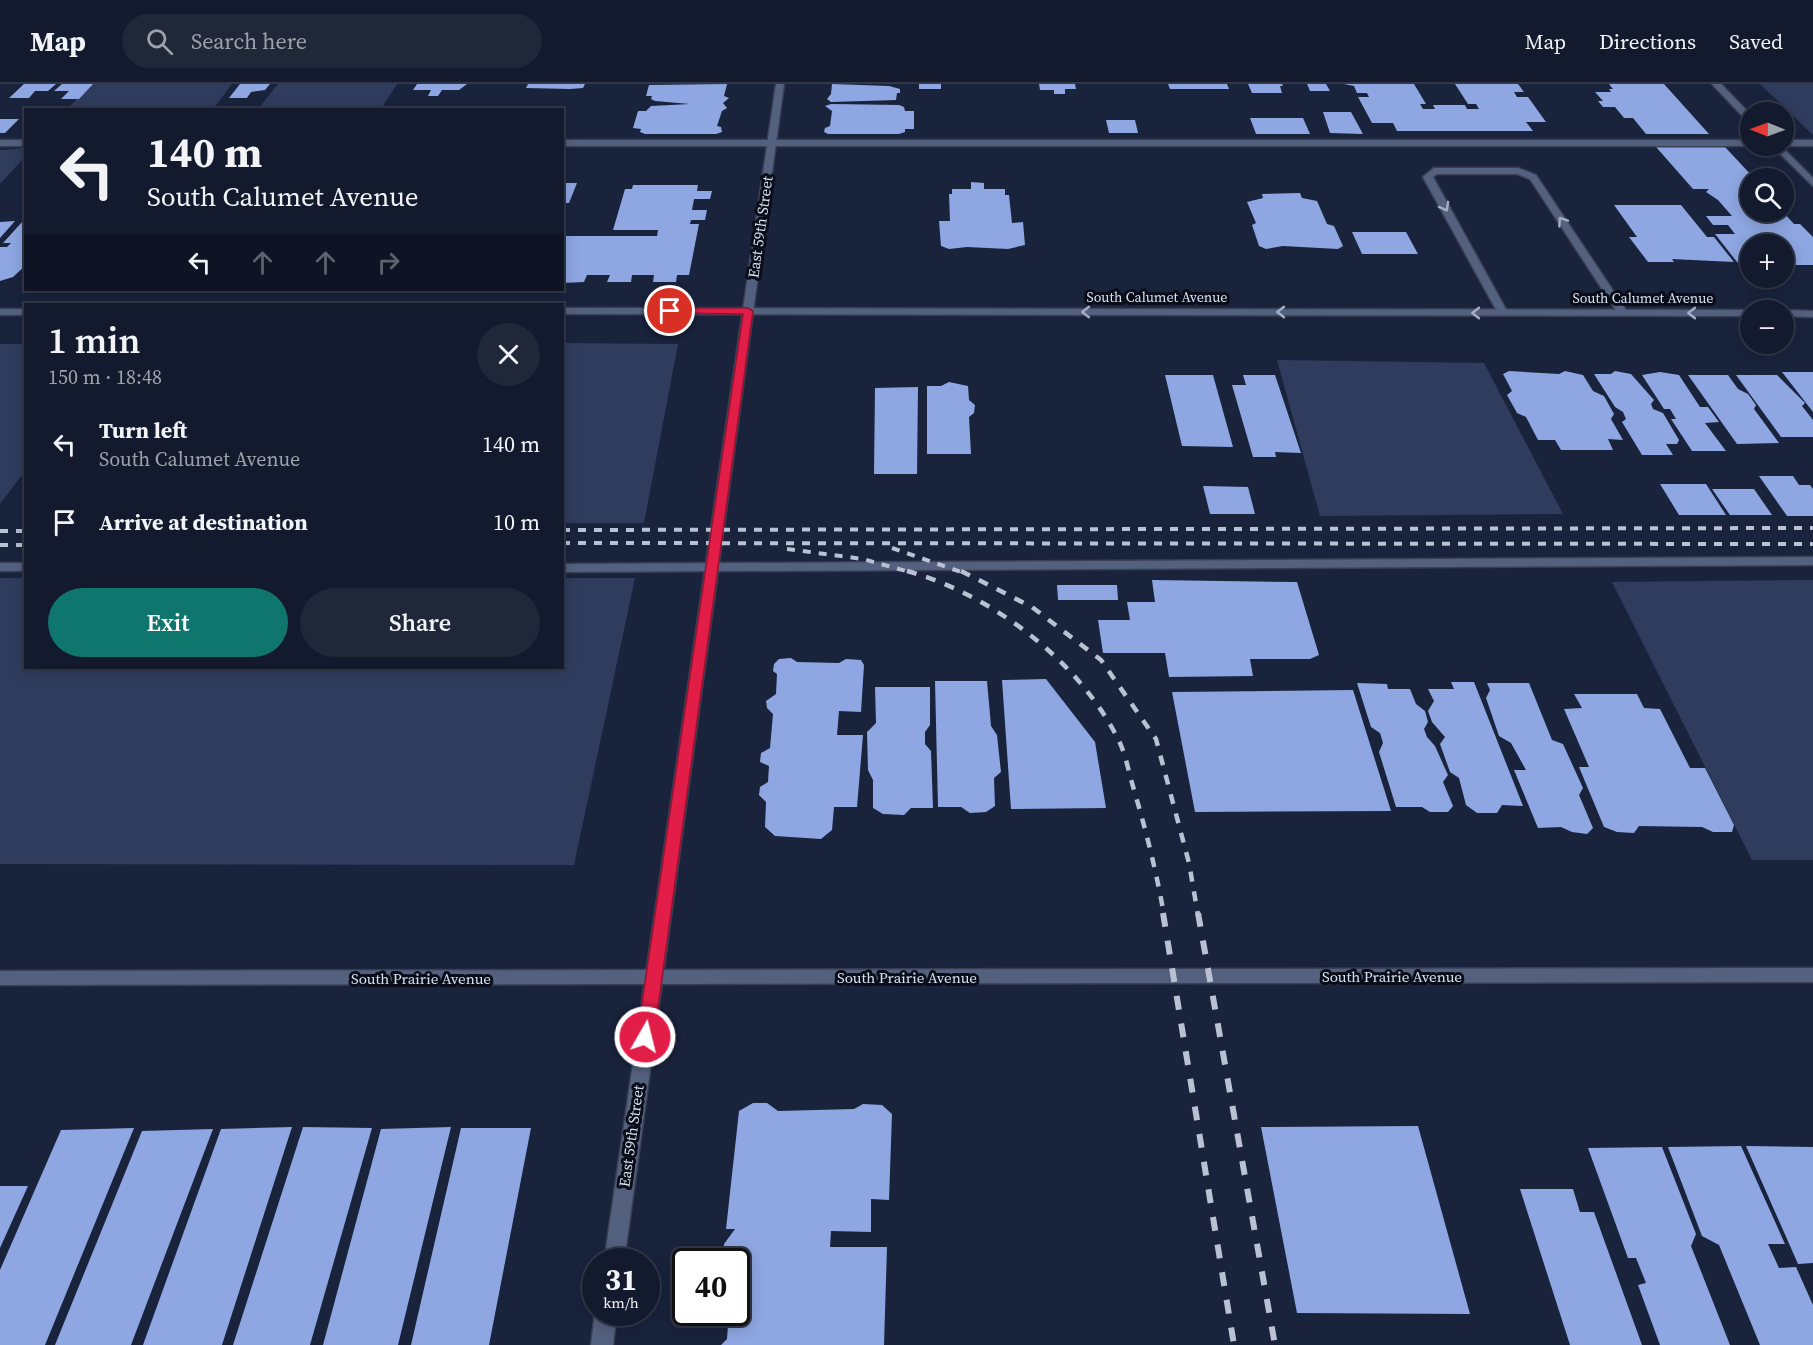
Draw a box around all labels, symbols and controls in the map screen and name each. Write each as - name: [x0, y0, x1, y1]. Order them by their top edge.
- search box: [122, 14, 542, 68]
- text: Map: [30, 22, 86, 60]
- icon: search: [143, 25, 176, 58]
- text: Search here: [191, 26, 307, 56]
- text: Map: [1525, 27, 1566, 56]
- text: Directions: [1599, 27, 1696, 56]
- text: Saved: [1729, 27, 1783, 56]
- north arrow: [1740, 102, 1794, 156]
- map controls: [1740, 102, 1794, 354]
- text: 140 m: [147, 123, 262, 181]
- icon: left: [48, 132, 126, 210]
- button: search: [1740, 168, 1794, 222]
- street label: East 59th Street: [742, 175, 778, 279]
- text: South Calumet Avenue: [147, 178, 419, 215]
- one-way arrow: [1438, 201, 1449, 211]
- one-way arrow: [1558, 217, 1569, 228]
- button: +: [1740, 234, 1794, 288]
- icon: left: [183, 246, 216, 279]
- icon: ahead: [246, 246, 279, 279]
- icon: ahead: [309, 246, 342, 279]
- icon: right: [372, 246, 405, 279]
- pin: [644, 285, 695, 336]
- street label: South Calumet Avenue: [1087, 287, 1227, 307]
- street label: South Calumet Avenue: [1573, 288, 1713, 308]
- icon: arrive: [653, 294, 686, 327]
- button: −: [1740, 300, 1794, 354]
- one-way arrow: [1082, 306, 1091, 318]
- one-way arrow: [1277, 306, 1286, 318]
- one-way arrow: [1472, 307, 1481, 319]
- one-way arrow: [1688, 307, 1697, 319]
- text: 1 min: [48, 316, 140, 365]
- button: close: [477, 323, 540, 386]
- text: 150 m · 18:48: [48, 363, 162, 391]
- text: Turn left: [99, 415, 187, 445]
- icon: left: [48, 428, 81, 461]
- text: 140 m: [482, 429, 540, 459]
- text: South Calumet Avenue: [99, 445, 300, 473]
- icon: arrive: [48, 506, 81, 539]
- text: Arrive at destination: [99, 507, 308, 537]
- text: 10 m: [493, 507, 540, 537]
- button: Exit: [48, 588, 288, 657]
- button: Share: [300, 588, 540, 657]
- street label: South Prairie Avenue: [1322, 966, 1462, 987]
- street label: South Prairie Avenue: [837, 967, 977, 988]
- street label: South Prairie Avenue: [351, 968, 491, 989]
- position arrow: [613, 1005, 677, 1069]
- street label: East 59th Street: [613, 1084, 649, 1188]
- speed limit sign: 40: [672, 1248, 750, 1326]
- text: 31: [605, 1259, 637, 1300]
- text: km/h: [603, 1292, 639, 1313]

